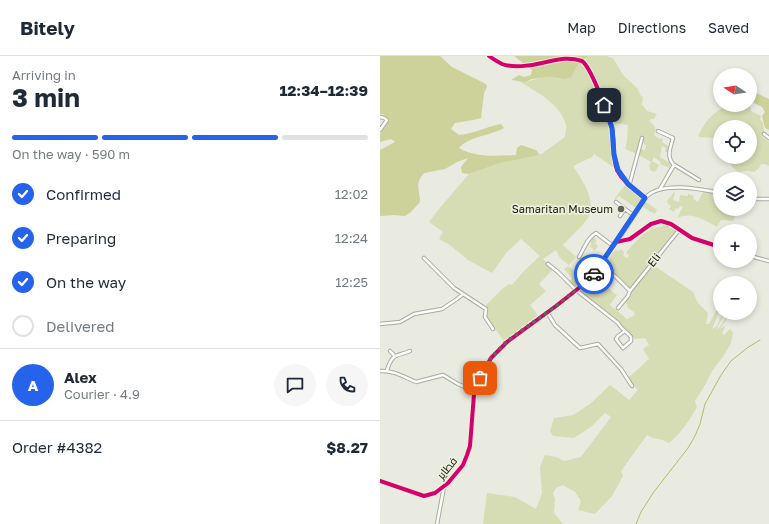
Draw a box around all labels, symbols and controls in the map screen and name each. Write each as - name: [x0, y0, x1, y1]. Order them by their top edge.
- text: Bitely: [20, 16, 75, 39]
- text: Map: [567, 19, 596, 36]
- text: Directions: [618, 19, 686, 36]
- text: Saved: [708, 19, 749, 36]
- text: Arriving in: [12, 67, 76, 83]
- north arrow: [713, 68, 757, 112]
- map controls: [713, 68, 757, 320]
- text: 12:34–12:39: [279, 81, 368, 99]
- text: 3 min: [12, 82, 80, 113]
- pin: [587, 88, 621, 122]
- icon: home: [593, 94, 615, 116]
- button: locate: [713, 120, 757, 164]
- text: On the way · 590 m: [12, 146, 130, 162]
- button: layers: [713, 172, 757, 216]
- icon: check: [12, 183, 34, 205]
- text: Confirmed: [46, 185, 121, 203]
- text: 12:02: [335, 186, 368, 202]
- place label: Samaritan Museum: [512, 202, 613, 215]
- marker: Samaritan Museum: [616, 204, 626, 214]
- button: +: [713, 224, 757, 268]
- icon: check: [12, 227, 34, 249]
- text: Preparing: [46, 229, 116, 247]
- text: 12:24: [335, 230, 368, 246]
- street label: Eli: [644, 250, 663, 269]
- courier: [574, 254, 614, 294]
- icon: car: [583, 263, 605, 285]
- icon: check: [12, 271, 34, 293]
- text: On the way: [46, 273, 126, 291]
- text: 12:25: [335, 274, 368, 290]
- button: −: [713, 276, 757, 320]
- text: Delivered: [46, 317, 114, 335]
- pin: [463, 361, 497, 395]
- button: chat: [274, 364, 316, 406]
- button: phone: [326, 364, 368, 406]
- icon: bag: [469, 367, 491, 389]
- text: Alex: [64, 368, 97, 386]
- text: A: [28, 376, 38, 394]
- text: Courier · 4.9: [64, 386, 140, 402]
- text: Order #4382: [12, 438, 102, 456]
- text: $8.27: [326, 438, 368, 456]
- street label: فطاير: [433, 454, 460, 483]

